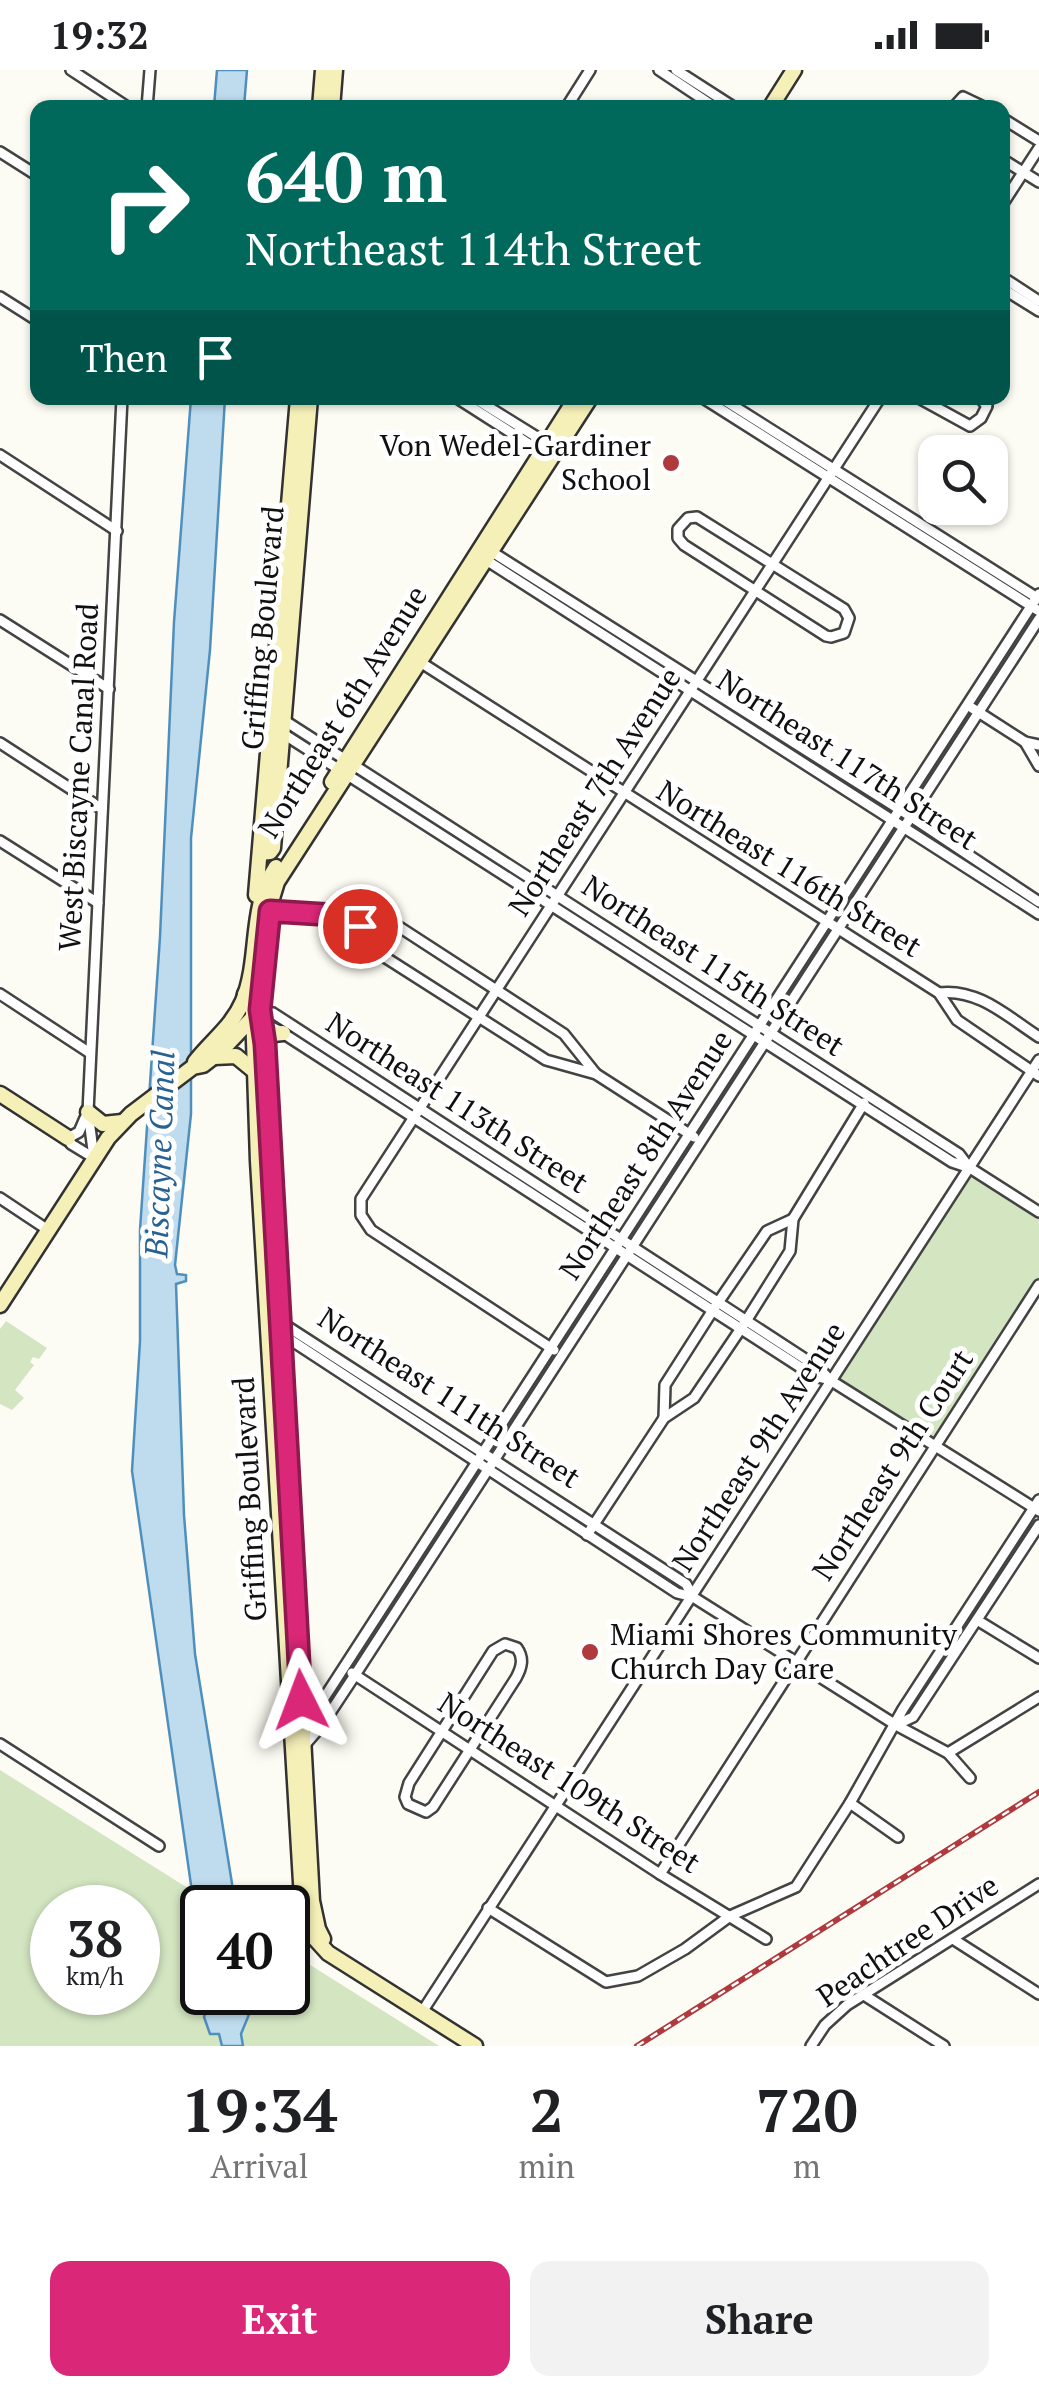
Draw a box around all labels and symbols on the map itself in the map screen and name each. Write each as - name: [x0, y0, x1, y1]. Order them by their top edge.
- place label: Von Wedel-Gardiner School: [379, 425, 651, 499]
- marker: Von Wedel-Gardiner School: [660, 452, 682, 474]
- street label: Griffing Boulevard: [231, 504, 293, 752]
- street label: Northeast 6th Avenue: [248, 578, 436, 845]
- street label: West Biscayne Canal Road: [49, 602, 107, 952]
- street label: Northeast 7th Avenue: [499, 659, 690, 923]
- street label: Northeast 117th Street: [710, 660, 986, 859]
- street label: Northeast 116th Street: [650, 771, 929, 966]
- street label: Northeast 115th Street: [575, 865, 852, 1065]
- pin: [318, 884, 403, 969]
- street label: Northeast 113th Street: [319, 1002, 596, 1202]
- street label: Northeast 8th Avenue: [549, 1022, 741, 1287]
- water label: Biscayne Canal: [134, 1049, 184, 1259]
- street label: Northeast 111th Street: [311, 1297, 588, 1497]
- street label: Northeast 9th Avenue: [662, 1314, 854, 1579]
- street label: Northeast 9th Court: [803, 1341, 982, 1588]
- street label: Griffing Boulevard: [223, 1376, 275, 1622]
- place label: Miami Shores Community Church Day Care: [610, 1614, 958, 1688]
- marker: Miami Shores Community Church Day Care: [579, 1641, 601, 1663]
- position arrow: [249, 1648, 353, 1752]
- street label: Northeast 109th Street: [431, 1682, 708, 1882]
- street label: Peachtree Drive: [809, 1865, 1006, 2016]
- speed limit sign: 40: [180, 1885, 310, 2015]

